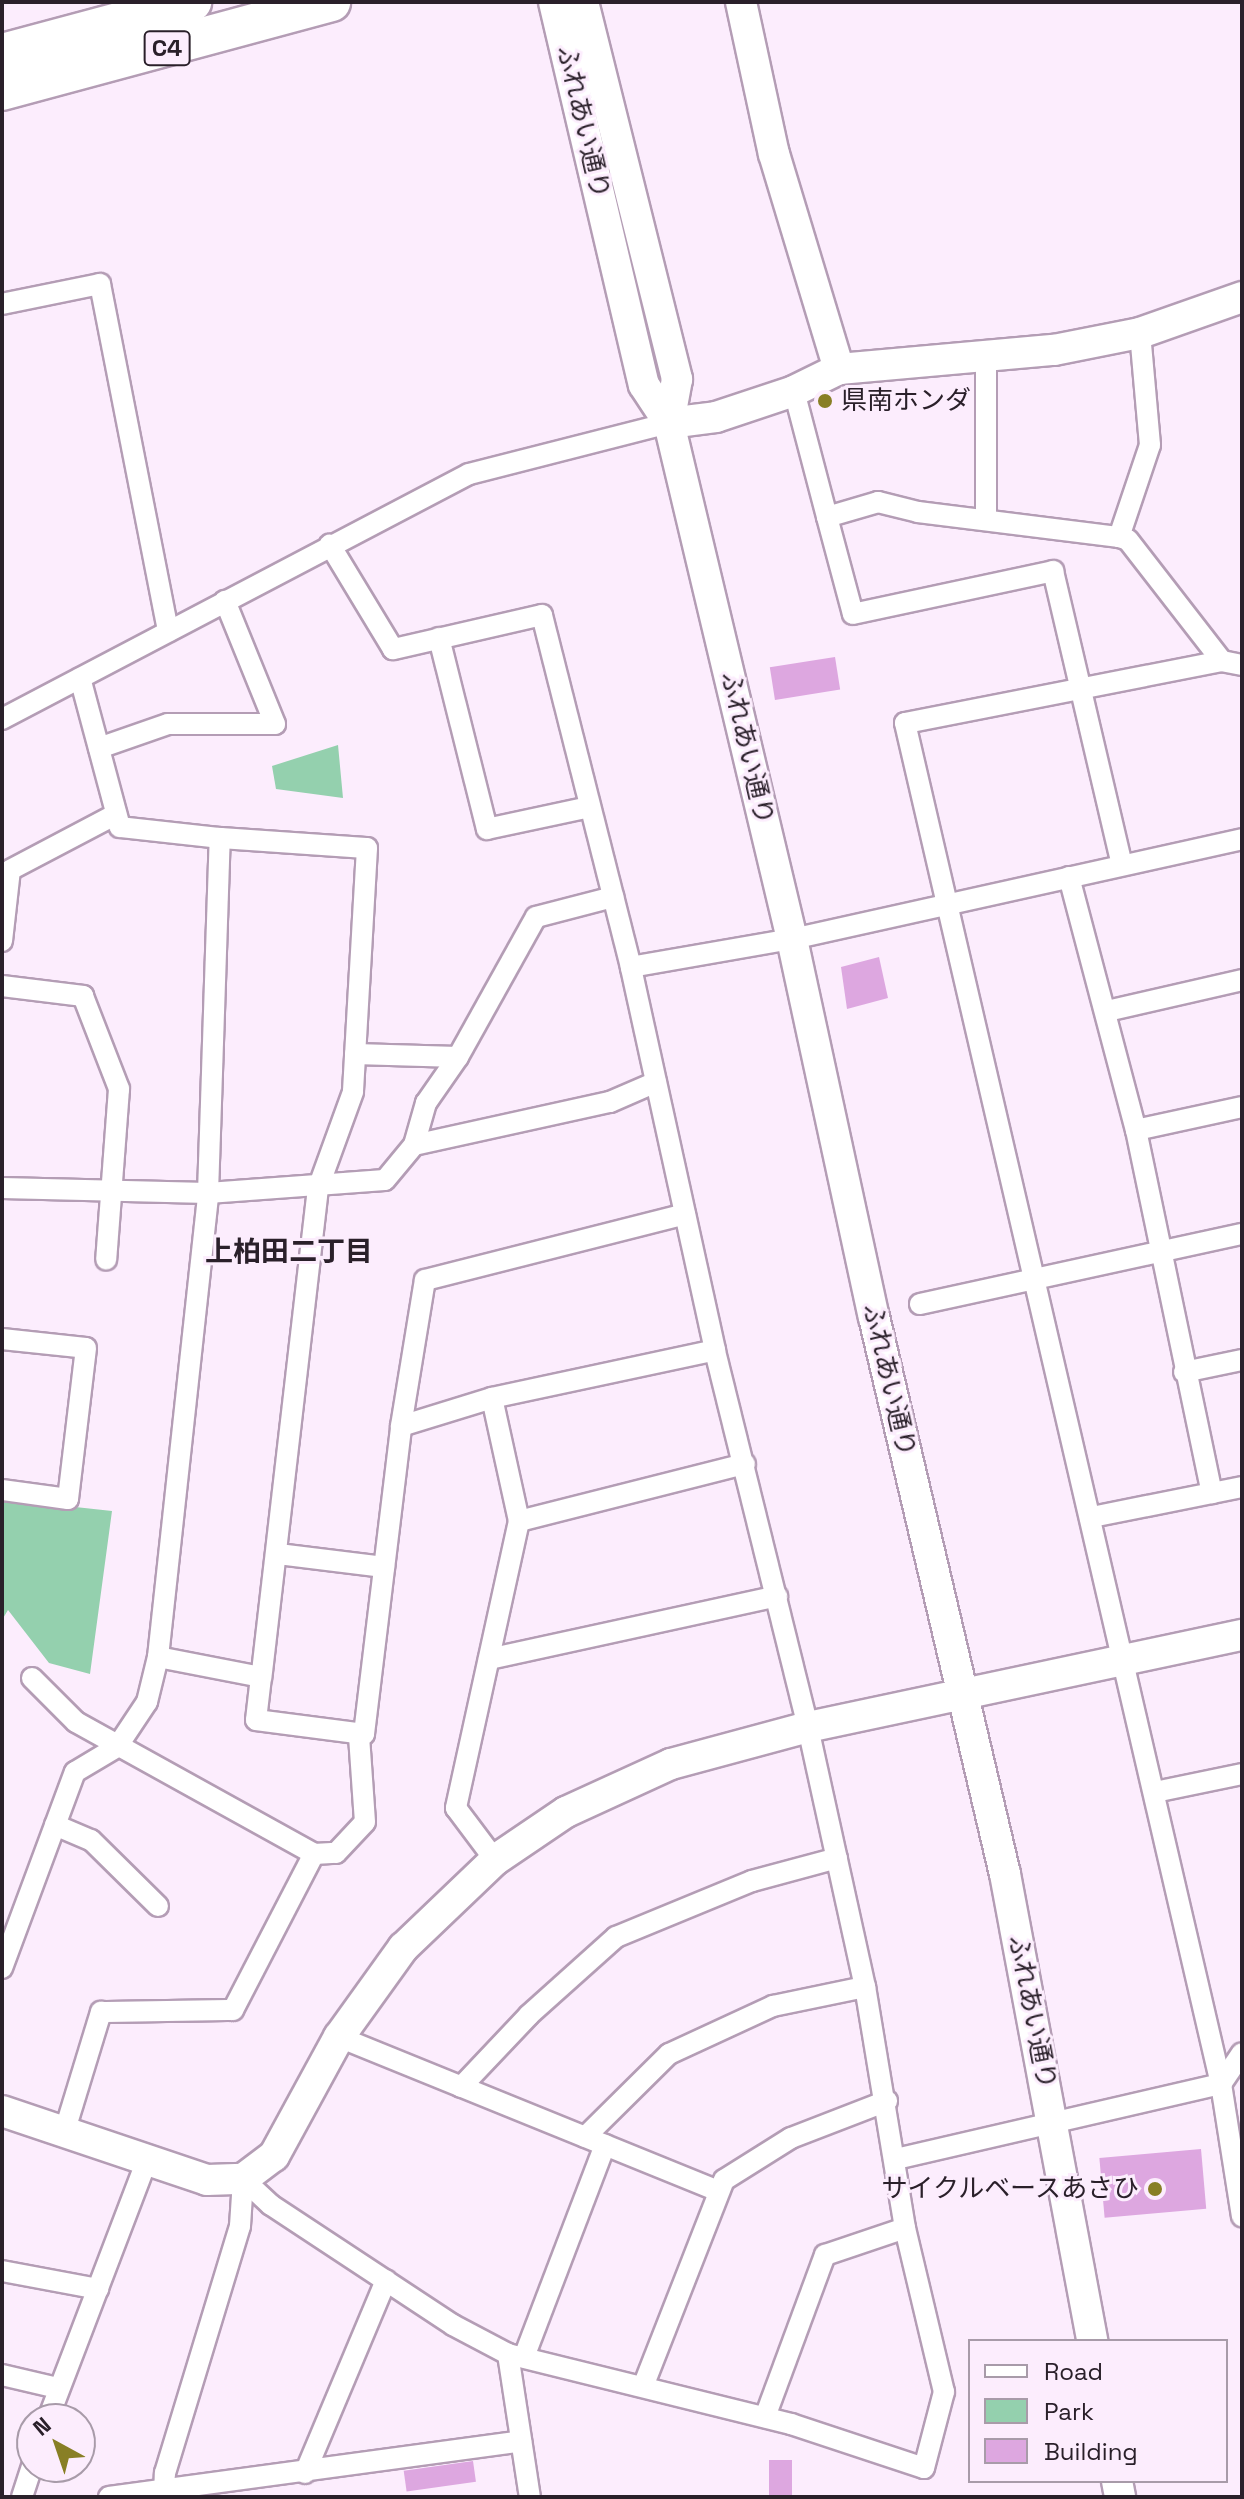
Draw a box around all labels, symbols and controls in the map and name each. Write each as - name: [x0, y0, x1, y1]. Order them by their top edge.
- road number: C4: [143, 28, 191, 68]
- street label: ふれあい通り: [550, 42, 616, 202]
- place label: 県南ホンダ: [841, 385, 971, 417]
- marker: 県南ホンダ: [816, 392, 834, 410]
- street label: ふれあい通り: [714, 668, 780, 828]
- district label: 上柏田二丁目: [205, 1234, 373, 1268]
- street label: ふれあい通り: [856, 1300, 922, 1460]
- street label: ふれあい通り: [1002, 1932, 1062, 2092]
- place label: サイクルベースあさひ: [879, 2173, 1139, 2205]
- marker: サイクルベースあさひ: [1146, 2180, 1164, 2198]
- legend: [968, 2339, 1228, 2483]
- text: Road: [1044, 2356, 1103, 2387]
- text: Park: [1044, 2396, 1094, 2427]
- north arrow: [16, 2403, 96, 2483]
- text: N: [27, 2411, 57, 2442]
- text: Building: [1044, 2436, 1138, 2467]

